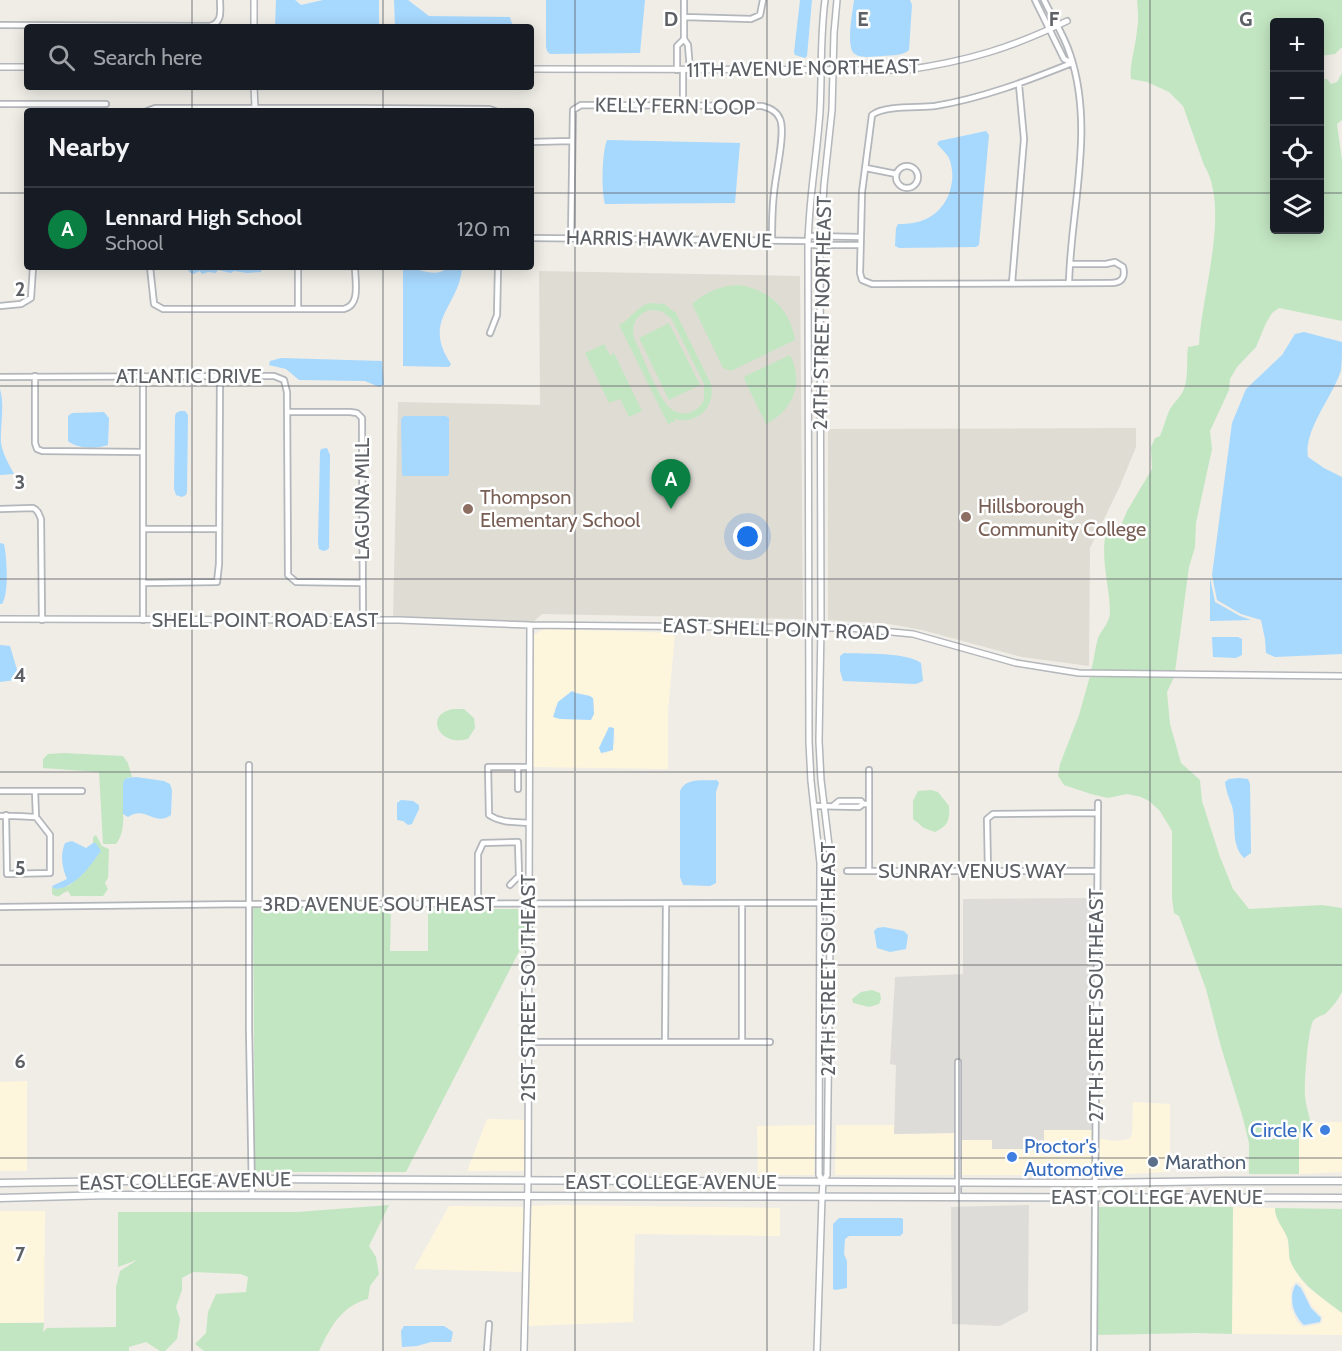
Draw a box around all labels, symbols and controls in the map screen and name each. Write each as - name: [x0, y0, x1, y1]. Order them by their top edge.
- text: D: [664, 7, 678, 31]
- text: E: [857, 7, 869, 31]
- text: F: [1049, 7, 1060, 31]
- text: G: [1239, 7, 1253, 31]
- map controls: [1270, 18, 1324, 234]
- button: +: [1270, 18, 1324, 72]
- search box: [24, 24, 534, 90]
- icon: search: [45, 41, 78, 74]
- text: Search here: [93, 44, 202, 71]
- street label: 11TH AVENUE NORTHEAST: [686, 54, 920, 82]
- button: −: [1270, 72, 1324, 126]
- street label: KELLY FERN LOOP: [595, 93, 755, 119]
- button: locate: [1270, 126, 1324, 180]
- text: Nearby: [48, 131, 129, 163]
- button: layers: [1270, 180, 1324, 234]
- street label: 24TH STREET NORTHEAST: [808, 195, 836, 430]
- text: Lennard High School: [105, 204, 302, 231]
- text: A: [61, 217, 74, 241]
- text: 120 m: [457, 217, 510, 241]
- street label: HARRIS HAWK AVENUE: [566, 225, 772, 253]
- text: School: [105, 231, 163, 255]
- text: 2: [15, 277, 25, 301]
- street label: ATLANTIC DRIVE: [116, 364, 262, 388]
- street label: LAGUNA MILL: [350, 438, 374, 560]
- pin: A: [652, 460, 690, 509]
- text: 3: [15, 470, 25, 494]
- place label: Thompson Elementary School: [480, 485, 641, 532]
- place label: Hillsborough Community College: [978, 494, 1146, 541]
- marker: Thompson Elementary School: [461, 502, 475, 516]
- marker: Hillsborough Community College: [959, 510, 973, 524]
- your location: [733, 522, 762, 551]
- street label: SHELL POINT ROAD EAST: [152, 608, 379, 632]
- street label: EAST SHELL POINT ROAD: [662, 613, 890, 645]
- text: 4: [14, 663, 26, 687]
- street label: 24TH STREET SOUTHEAST: [816, 841, 840, 1076]
- text: 5: [15, 856, 25, 880]
- street label: SUNRAY VENUS WAY: [878, 859, 1067, 883]
- street label: 21ST STREET SOUTHEAST: [516, 874, 540, 1102]
- street label: 27TH STREET SOUTHEAST: [1084, 888, 1108, 1122]
- street label: 3RD AVENUE SOUTHEAST: [263, 892, 496, 916]
- text: 6: [14, 1049, 26, 1073]
- place label: Circle K: [1250, 1118, 1314, 1142]
- marker: Circle K: [1318, 1123, 1332, 1137]
- place label: Proctor's Automotive: [1024, 1134, 1124, 1181]
- marker: Proctor's Automotive: [1005, 1150, 1019, 1164]
- place label: Marathon: [1165, 1150, 1246, 1174]
- marker: Marathon: [1146, 1155, 1160, 1169]
- street label: EAST COLLEGE AVENUE: [79, 1167, 291, 1195]
- street label: EAST COLLEGE AVENUE: [565, 1170, 777, 1194]
- street label: EAST COLLEGE AVENUE: [1051, 1185, 1263, 1209]
- text: 7: [15, 1242, 26, 1266]

